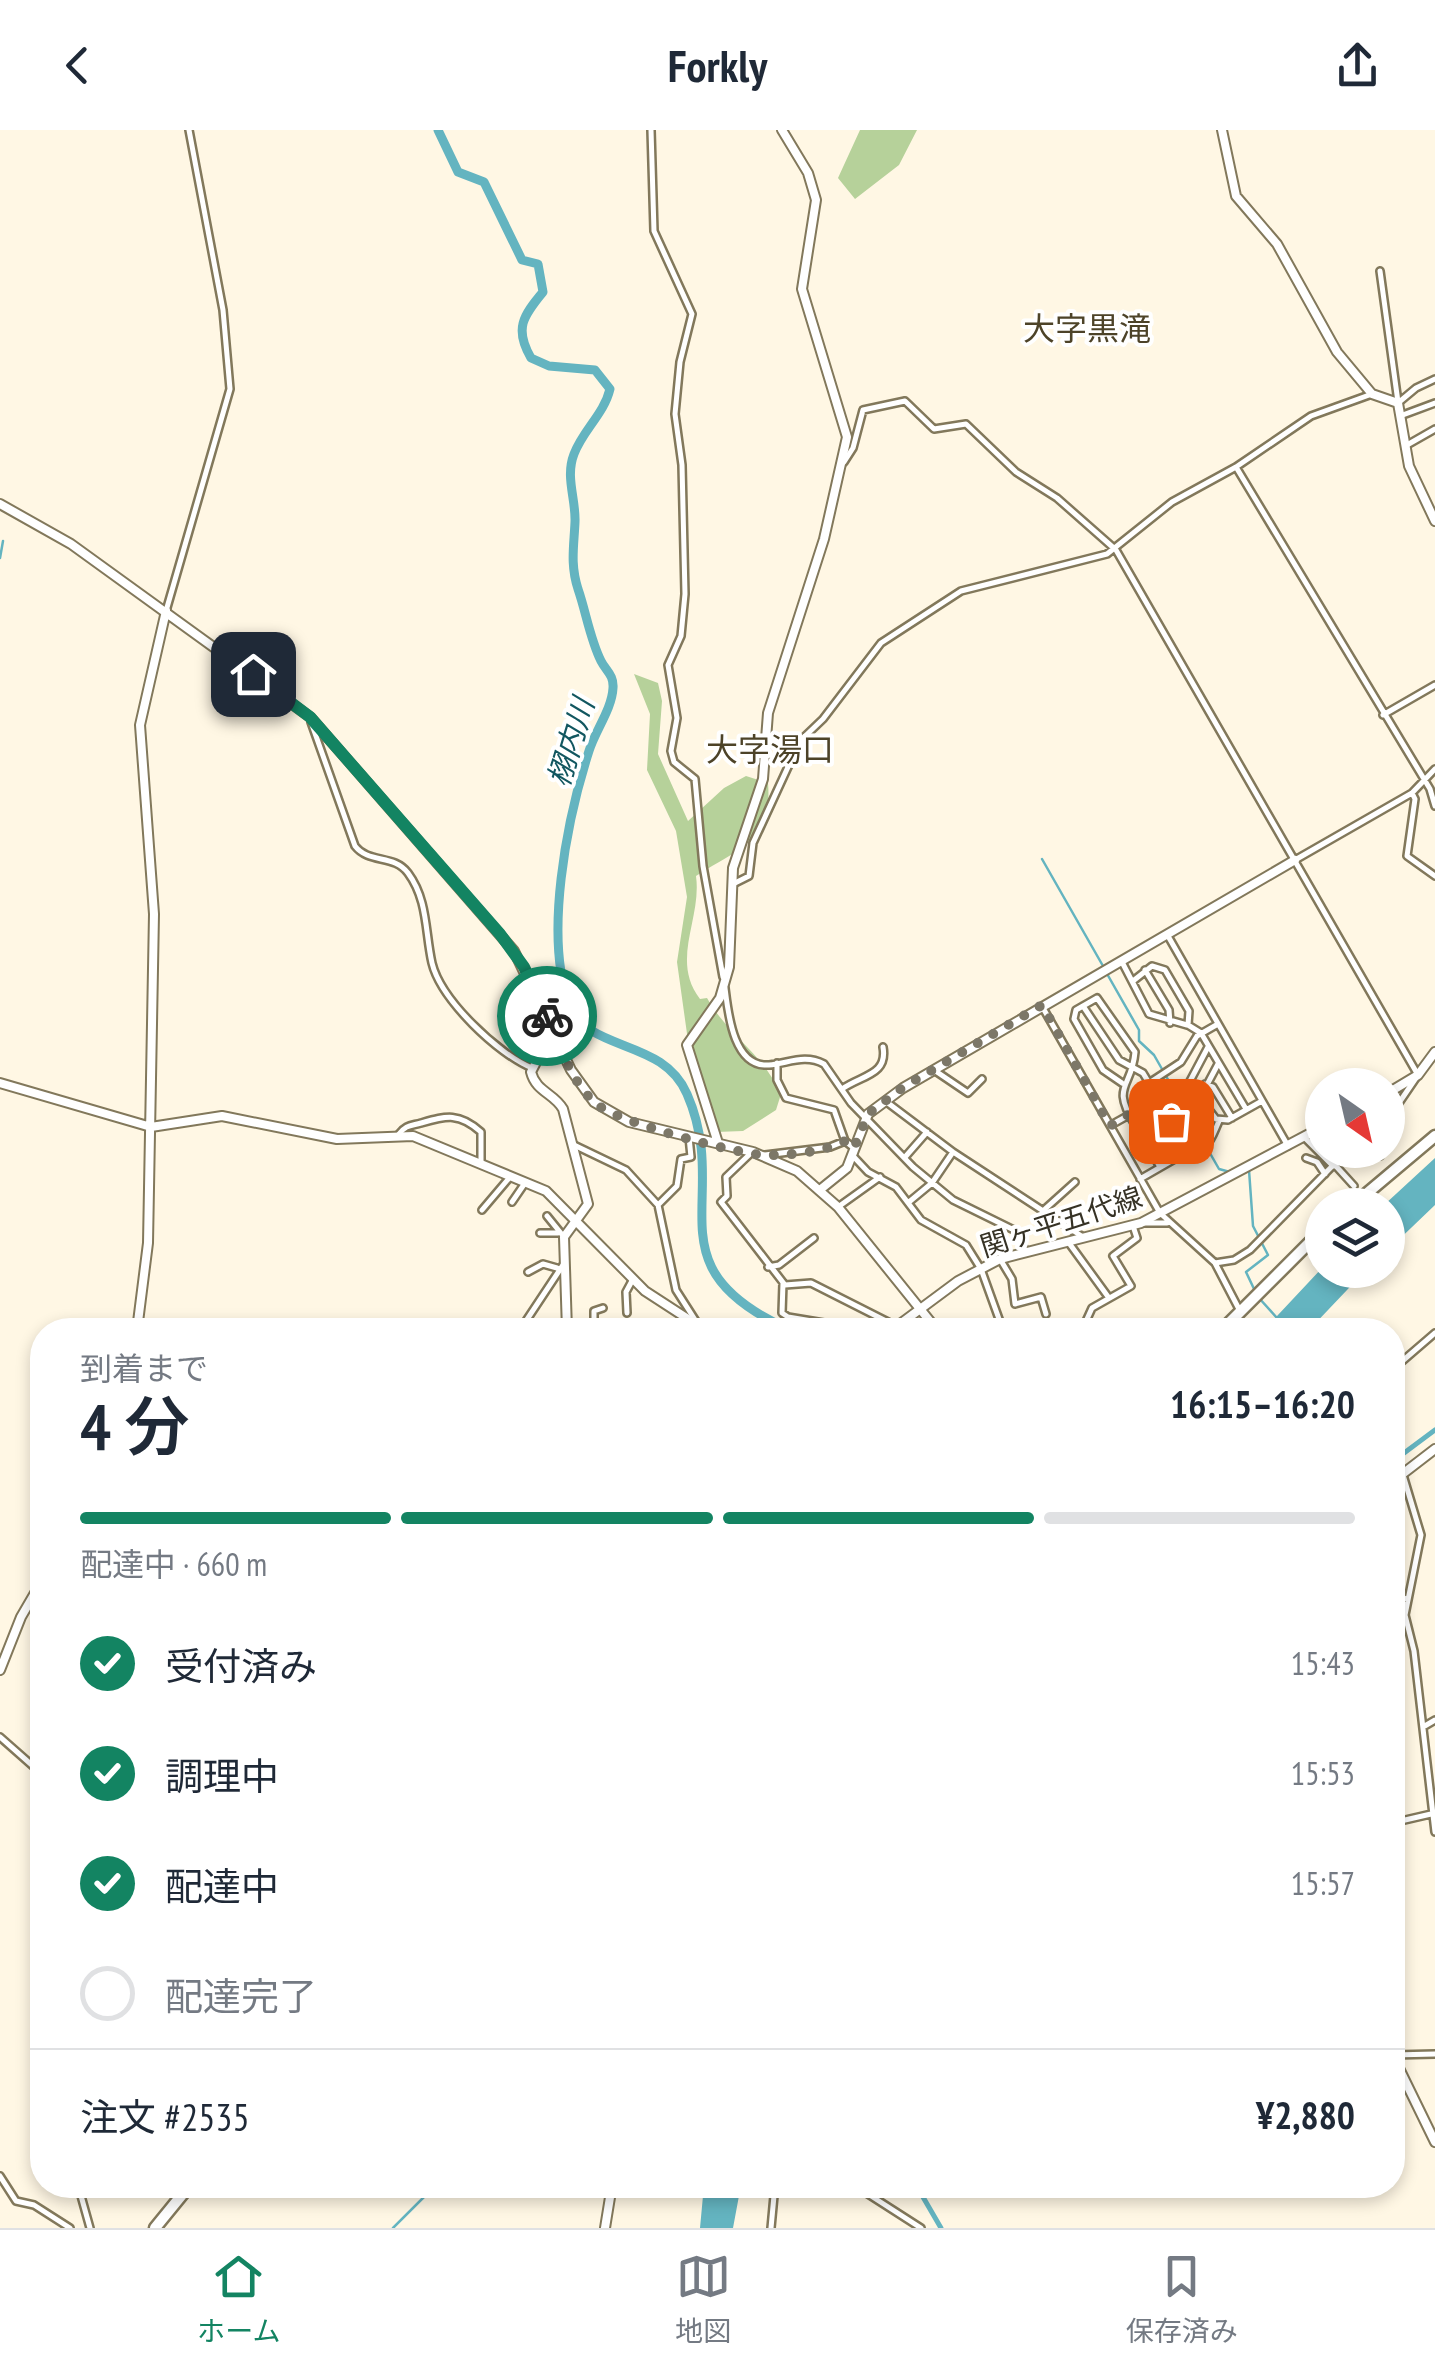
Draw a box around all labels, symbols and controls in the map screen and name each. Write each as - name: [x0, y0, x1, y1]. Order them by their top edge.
- text: Forkly: [668, 36, 767, 94]
- icon: back: [50, 38, 105, 93]
- icon: share: [1330, 38, 1385, 93]
- district label: 大字黒滝: [1023, 307, 1151, 349]
- pin: [211, 632, 296, 717]
- icon: home: [226, 647, 281, 702]
- water label: 栩内川: [538, 690, 603, 791]
- district label: 大字湯口: [706, 728, 834, 770]
- courier: [497, 966, 597, 1066]
- icon: bike: [520, 989, 575, 1044]
- north arrow: [1305, 1068, 1405, 1168]
- map controls: [1305, 1068, 1405, 1288]
- pin: [1129, 1079, 1214, 1164]
- icon: bag: [1144, 1094, 1199, 1149]
- street label: 関ヶ平五代線: [975, 1177, 1147, 1265]
- button: layers: [1305, 1188, 1405, 1288]
- text: 到着まで: [80, 1347, 208, 1389]
- text: 16:15–16:20: [1170, 1379, 1355, 1428]
- text: 4 分: [80, 1384, 189, 1468]
- text: 配達中 · 660 m: [80, 1543, 267, 1585]
- icon: check: [80, 1636, 135, 1691]
- text: 受付済み: [165, 1641, 317, 1690]
- text: 15:43: [1291, 1642, 1355, 1684]
- icon: check: [80, 1746, 135, 1801]
- text: 調理中: [165, 1751, 279, 1800]
- text: 15:53: [1291, 1752, 1355, 1794]
- icon: check: [80, 1856, 135, 1911]
- text: 配達中: [165, 1861, 279, 1910]
- text: 15:57: [1291, 1862, 1355, 1904]
- text: 配達完了: [165, 1971, 317, 2020]
- text: ¥2,880: [1256, 2090, 1355, 2139]
- text: 注文 #2535: [80, 2092, 250, 2141]
- tab: ホーム: [197, 2249, 280, 2349]
- tab: 地図: [675, 2249, 731, 2349]
- tab: 保存済み: [1126, 2249, 1238, 2349]

